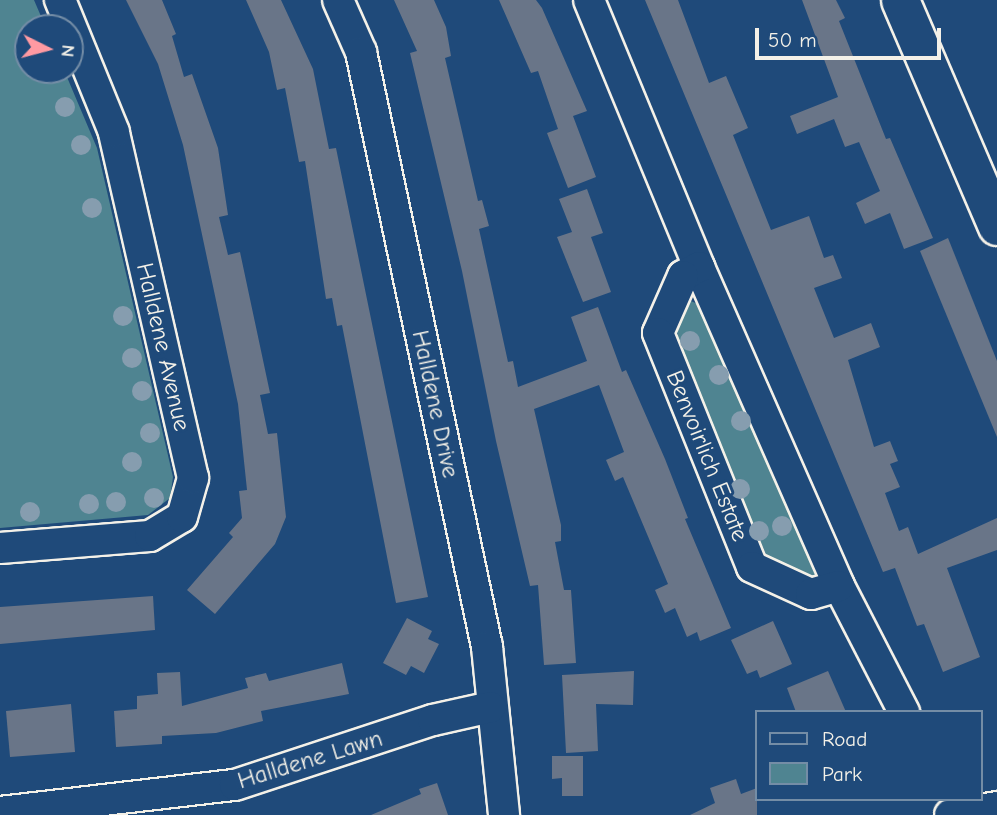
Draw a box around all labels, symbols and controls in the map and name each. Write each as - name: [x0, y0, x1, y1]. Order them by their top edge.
- north arrow: [14, 14, 84, 84]
- scale bar: [759, 14, 944, 58]
- text: 50 m: [768, 28, 817, 52]
- text: N: [56, 44, 79, 58]
- street label: Halldene Avenue: [130, 260, 196, 434]
- street label: Halldene Drive: [405, 328, 465, 480]
- street label: Benvoirlich Estate: [660, 366, 754, 546]
- legend: [755, 710, 983, 801]
- street label: Halldene Lawn: [234, 724, 386, 796]
- text: Road: [822, 727, 867, 751]
- text: Park: [822, 762, 862, 786]

